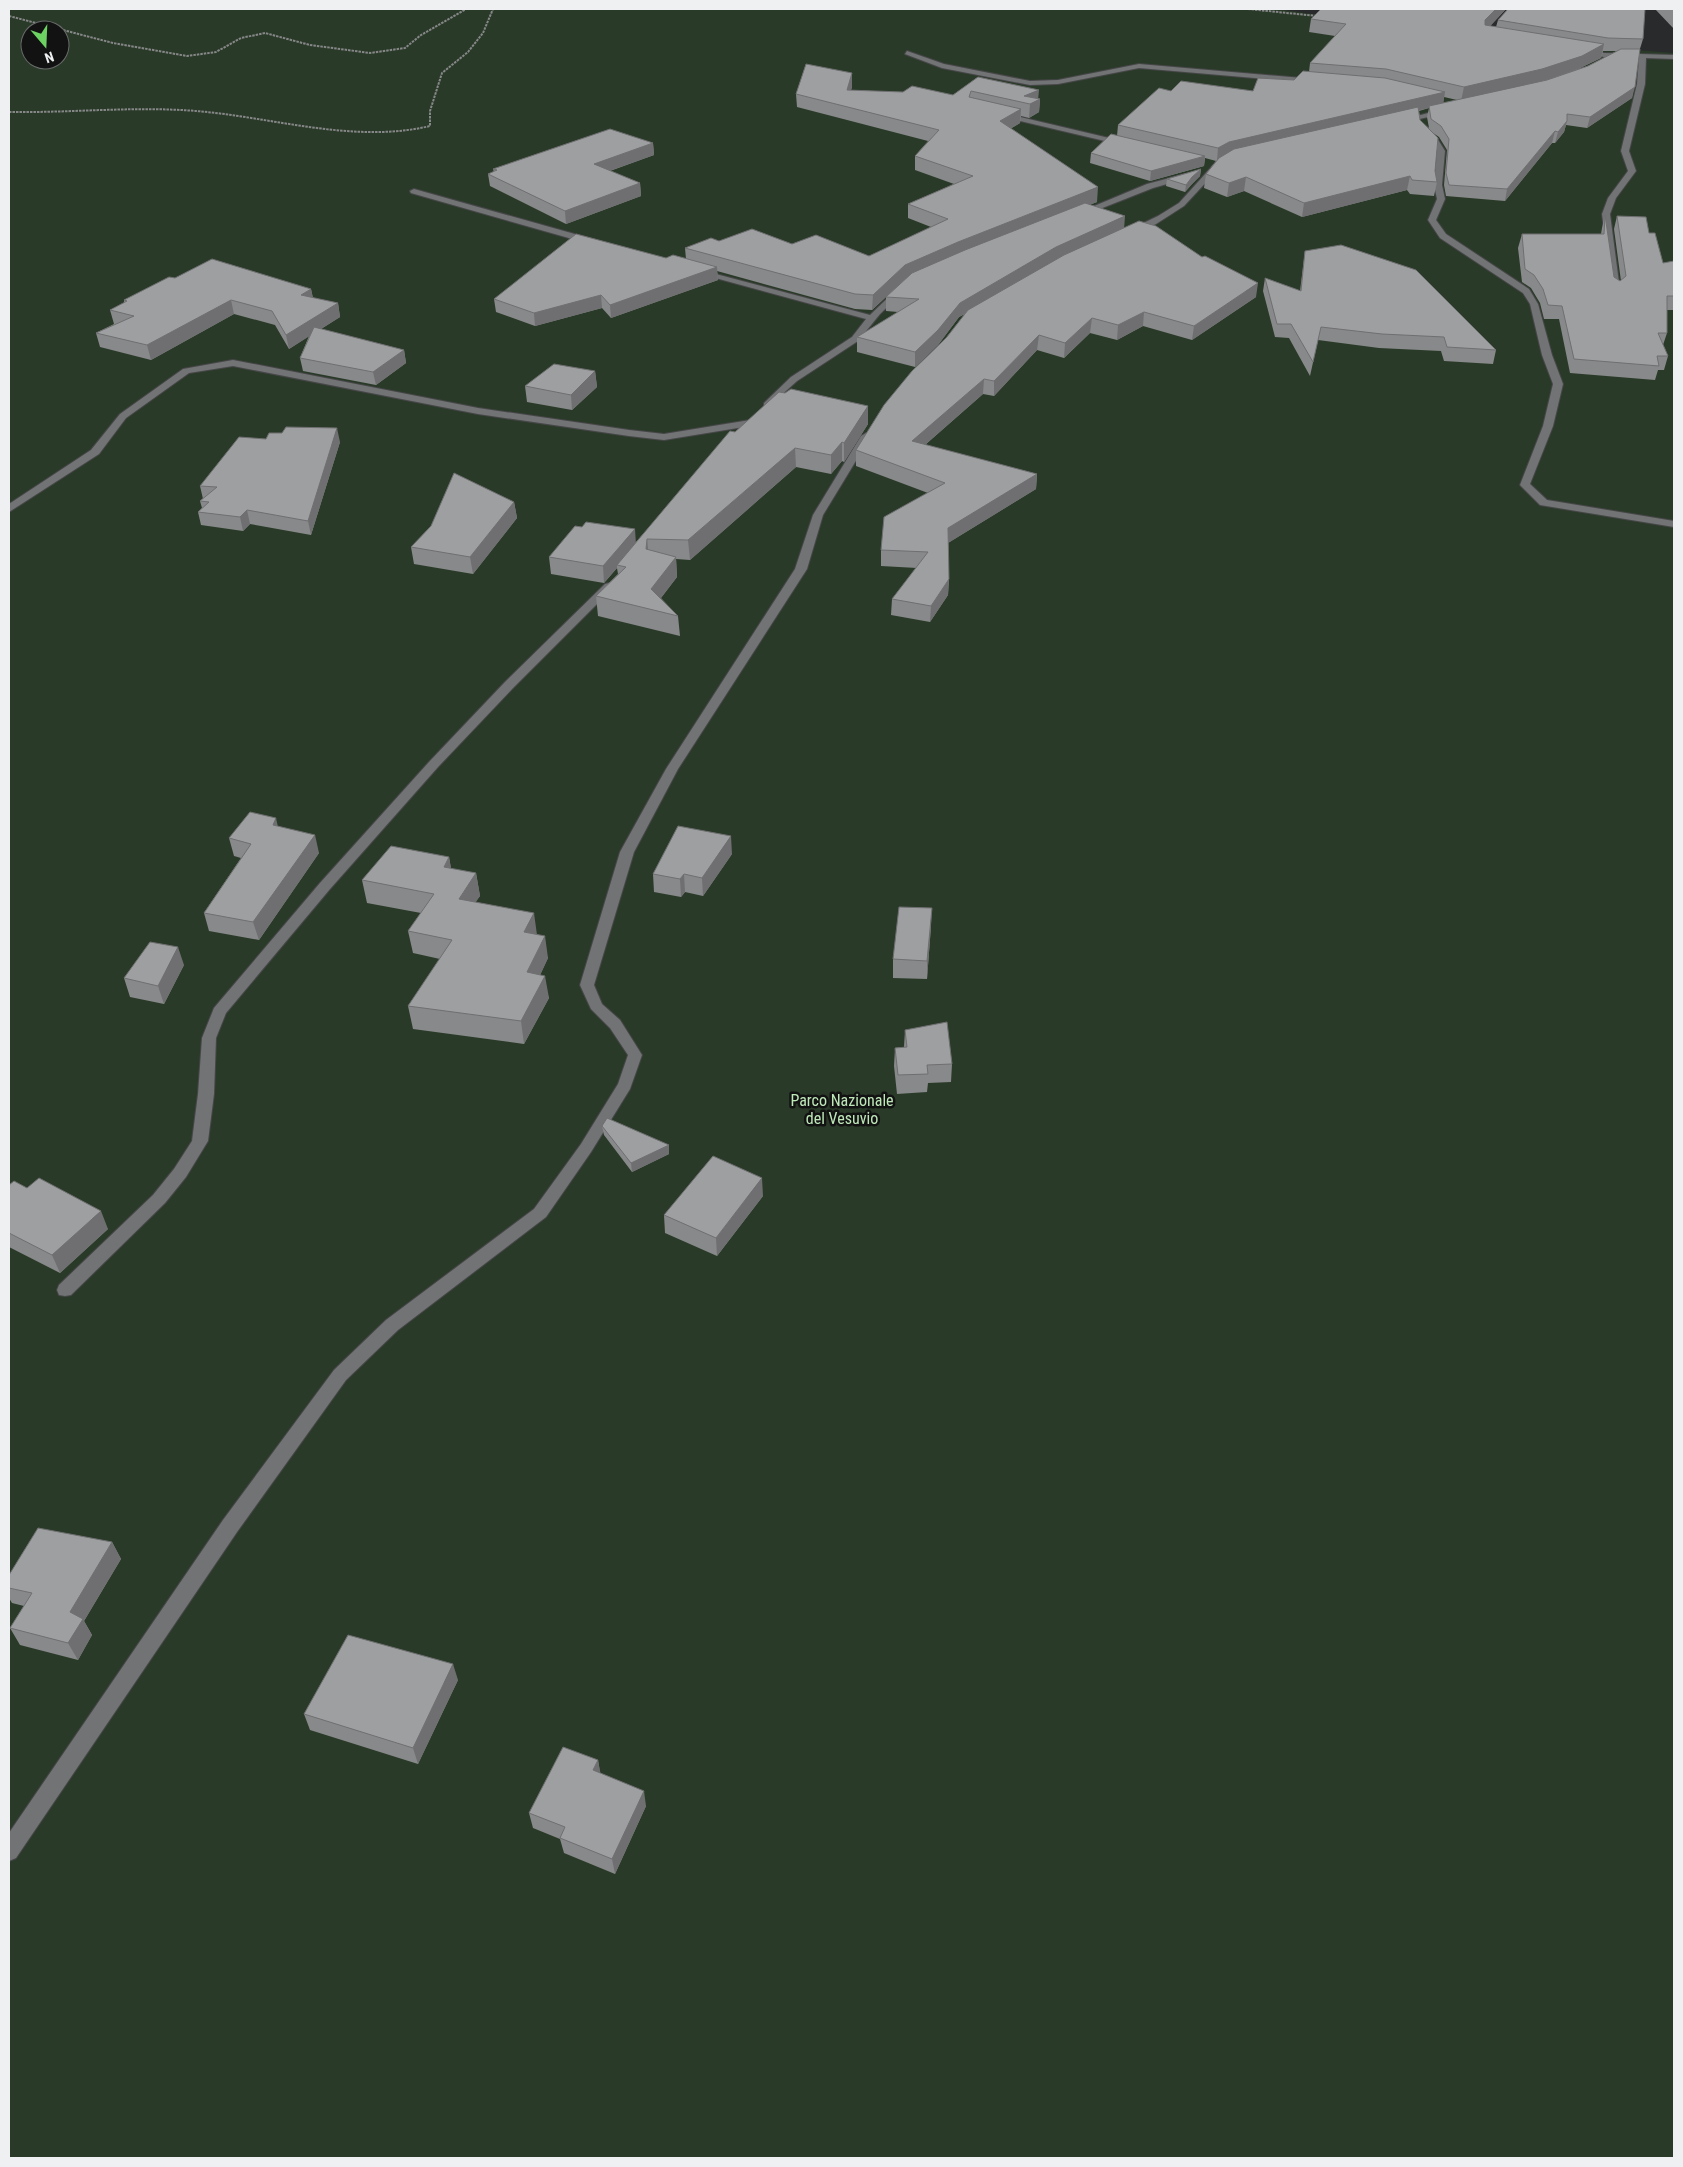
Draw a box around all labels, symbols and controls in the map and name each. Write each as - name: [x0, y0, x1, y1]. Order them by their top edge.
- north arrow: [20, 20, 70, 70]
- text: N: [43, 48, 56, 66]
- park label: Parco Nazionale del Vesuvio: [790, 1091, 894, 1128]

